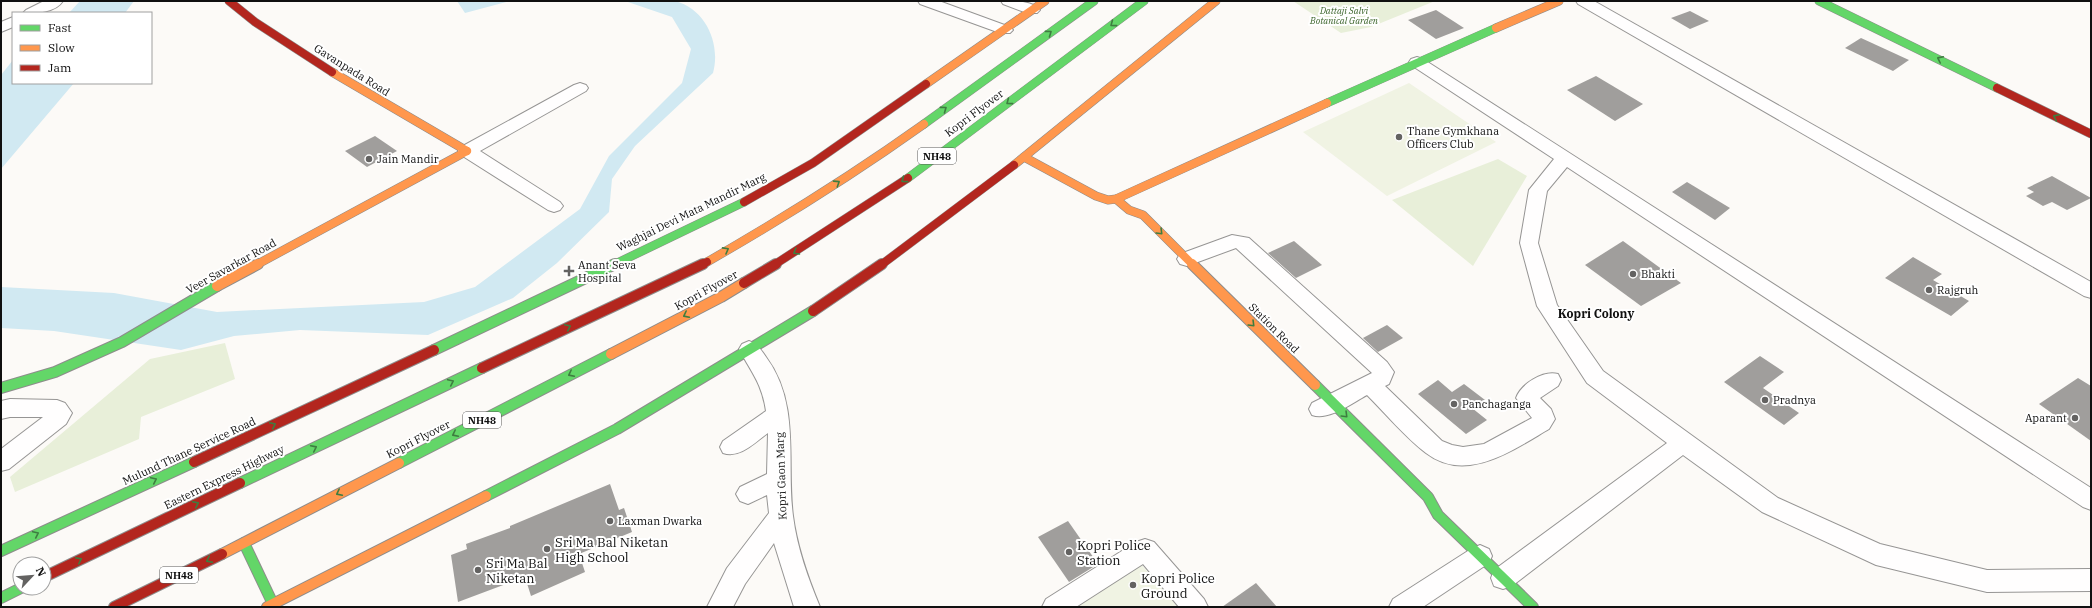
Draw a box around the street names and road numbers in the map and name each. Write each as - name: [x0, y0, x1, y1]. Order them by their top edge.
- street label: Gavanpada Road: [311, 41, 393, 99]
- street label: Kopri Flyover: [942, 86, 1006, 140]
- road number: NH48: [918, 148, 956, 164]
- street label: Waghjai Devi Mata Mandir Marg: [614, 170, 768, 254]
- street label: Veer Savarkar Road: [183, 235, 279, 297]
- street label: Kopri Flyover: [672, 267, 740, 313]
- street label: Station Road: [1246, 300, 1302, 356]
- road number: NH48: [463, 412, 501, 428]
- street label: Mulund Thane Service Road: [120, 414, 258, 488]
- street label: Kopri Flyover: [384, 417, 452, 461]
- street label: Kopri Gaon Marg: [772, 432, 790, 520]
- street label: Eastern Express Highway: [162, 442, 286, 512]
- road number: NH48: [160, 567, 198, 583]

